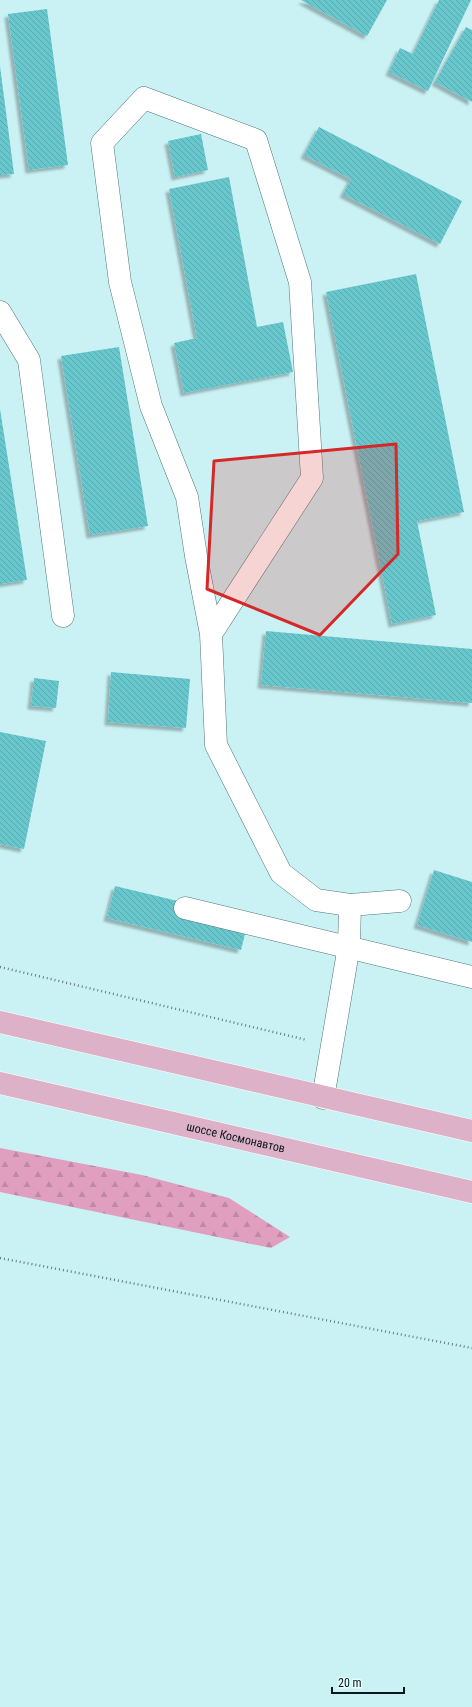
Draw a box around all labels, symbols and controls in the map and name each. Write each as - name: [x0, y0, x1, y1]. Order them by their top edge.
- street label: шоссе Космонавтов: [185, 1119, 286, 1156]
- scale bar: [332, 1669, 404, 1695]
- text: 20 m: [338, 1676, 362, 1690]

